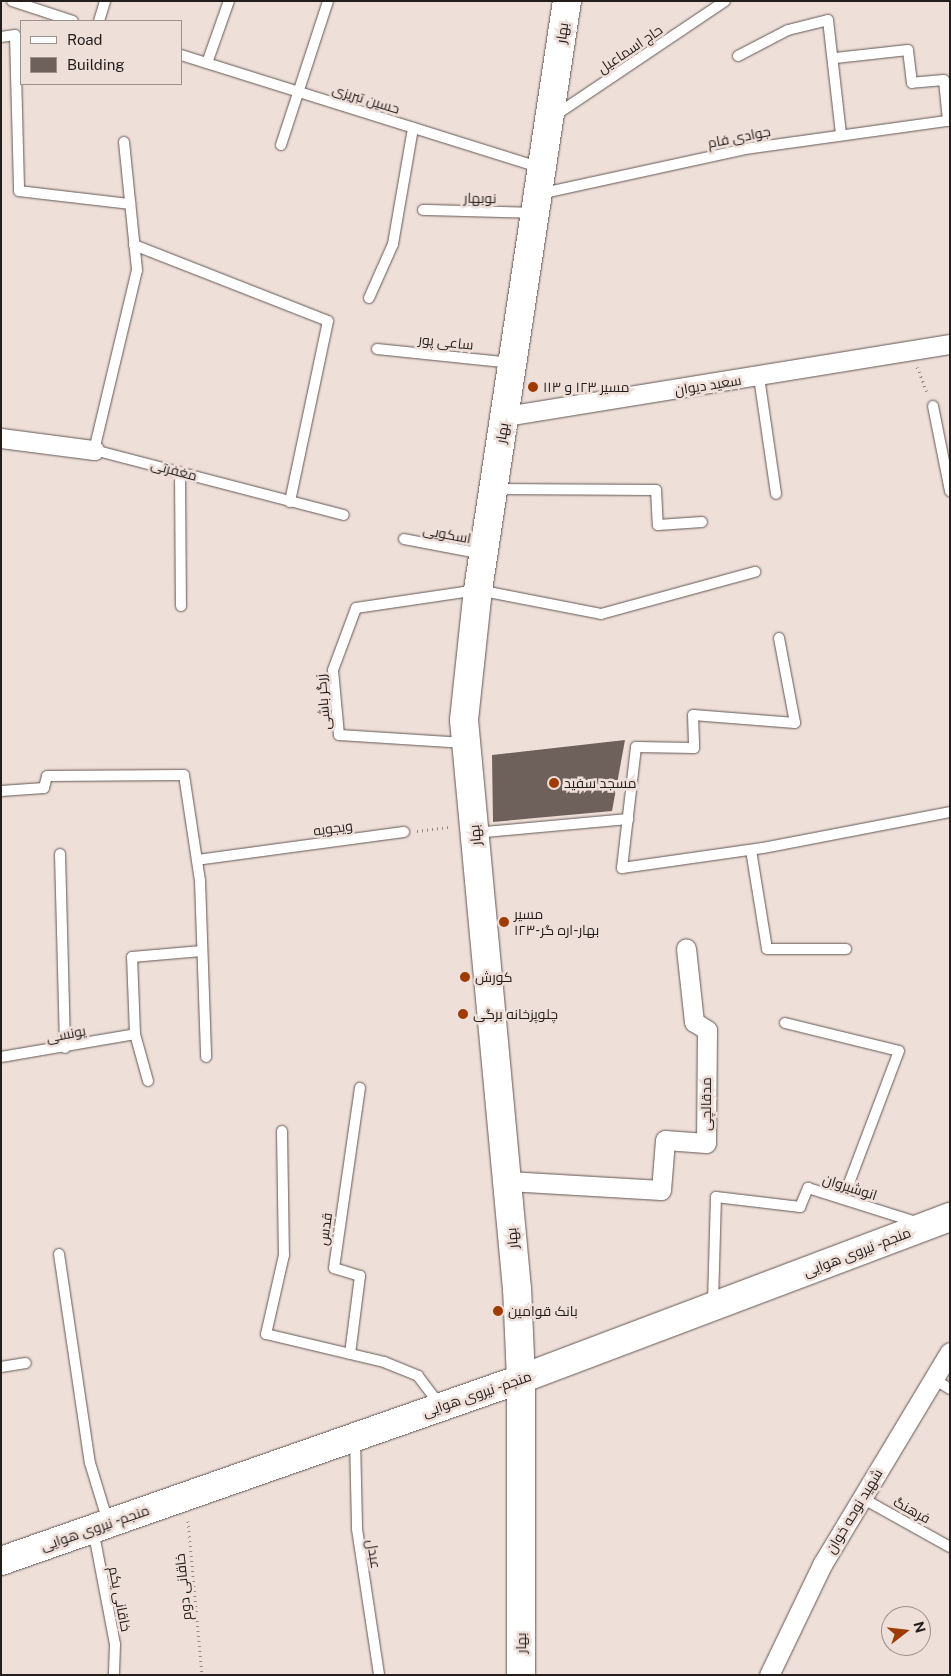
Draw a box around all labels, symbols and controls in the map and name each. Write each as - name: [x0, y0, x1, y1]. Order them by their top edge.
- legend: [20, 20, 182, 85]
- street label: حاج اسماعیل: [594, 21, 666, 77]
- street label: بهار: [552, 22, 572, 44]
- text: Road: [67, 31, 103, 48]
- text: Building: [67, 56, 125, 73]
- street label: حسین تبریزی: [330, 81, 402, 117]
- street label: جوادی فام: [706, 123, 772, 151]
- street label: نوبهار: [464, 189, 496, 207]
- street label: ساعی پور: [418, 331, 474, 353]
- street label: سعید دیوان: [674, 371, 742, 399]
- place label: مسیر ۱۲۳ و ۱۱۳: [543, 379, 629, 395]
- marker: مسیر ۱۲۳ و ۱۱۳: [527, 381, 539, 393]
- street label: بهار: [492, 421, 512, 445]
- street label: مغفرتی: [149, 456, 199, 484]
- street label: اسکویی: [421, 521, 473, 547]
- street label: زرگر باشی: [312, 673, 334, 731]
- place label: مسجد سفید: [564, 775, 636, 791]
- marker: مسجد سفید: [548, 777, 560, 789]
- street label: ویجویه: [312, 817, 354, 839]
- street label: بهار: [466, 824, 484, 846]
- place label: مسیر ۱۲۳-بهار-اره گر: [514, 906, 599, 939]
- marker: مسیر ۱۲۳-بهار-اره گر: [498, 916, 510, 928]
- place label: کورش: [475, 969, 512, 985]
- marker: کورش: [459, 971, 471, 983]
- place label: چلوپزخانه برگی: [473, 1006, 558, 1022]
- marker: چلوپزخانه برگی: [457, 1008, 469, 1020]
- street label: یونسی: [45, 1022, 87, 1046]
- street label: مدقالچی: [698, 1077, 714, 1131]
- street label: انوشیروان: [821, 1170, 879, 1204]
- street label: قدس: [314, 1212, 336, 1246]
- street label: منجم - نیروی هوایی: [799, 1223, 915, 1281]
- street label: بهار: [503, 1227, 521, 1249]
- place label: بانک قوامین: [508, 1303, 578, 1319]
- marker: بانک قوامین: [492, 1305, 504, 1317]
- street label: منجم - نیروی هوایی: [419, 1367, 535, 1421]
- street label: شهید نوحه خوان: [822, 1466, 886, 1556]
- street label: فرهنگ: [891, 1493, 933, 1527]
- street label: منجم - نیروی هوایی: [37, 1501, 153, 1555]
- street label: عبدل: [363, 1538, 385, 1570]
- street label: خاقانی دوم: [171, 1553, 195, 1621]
- street label: خاقانی یکم: [105, 1565, 135, 1633]
- north arrow: [881, 1606, 931, 1656]
- text: N: [910, 1620, 929, 1635]
- street label: بهار: [513, 1633, 529, 1653]

